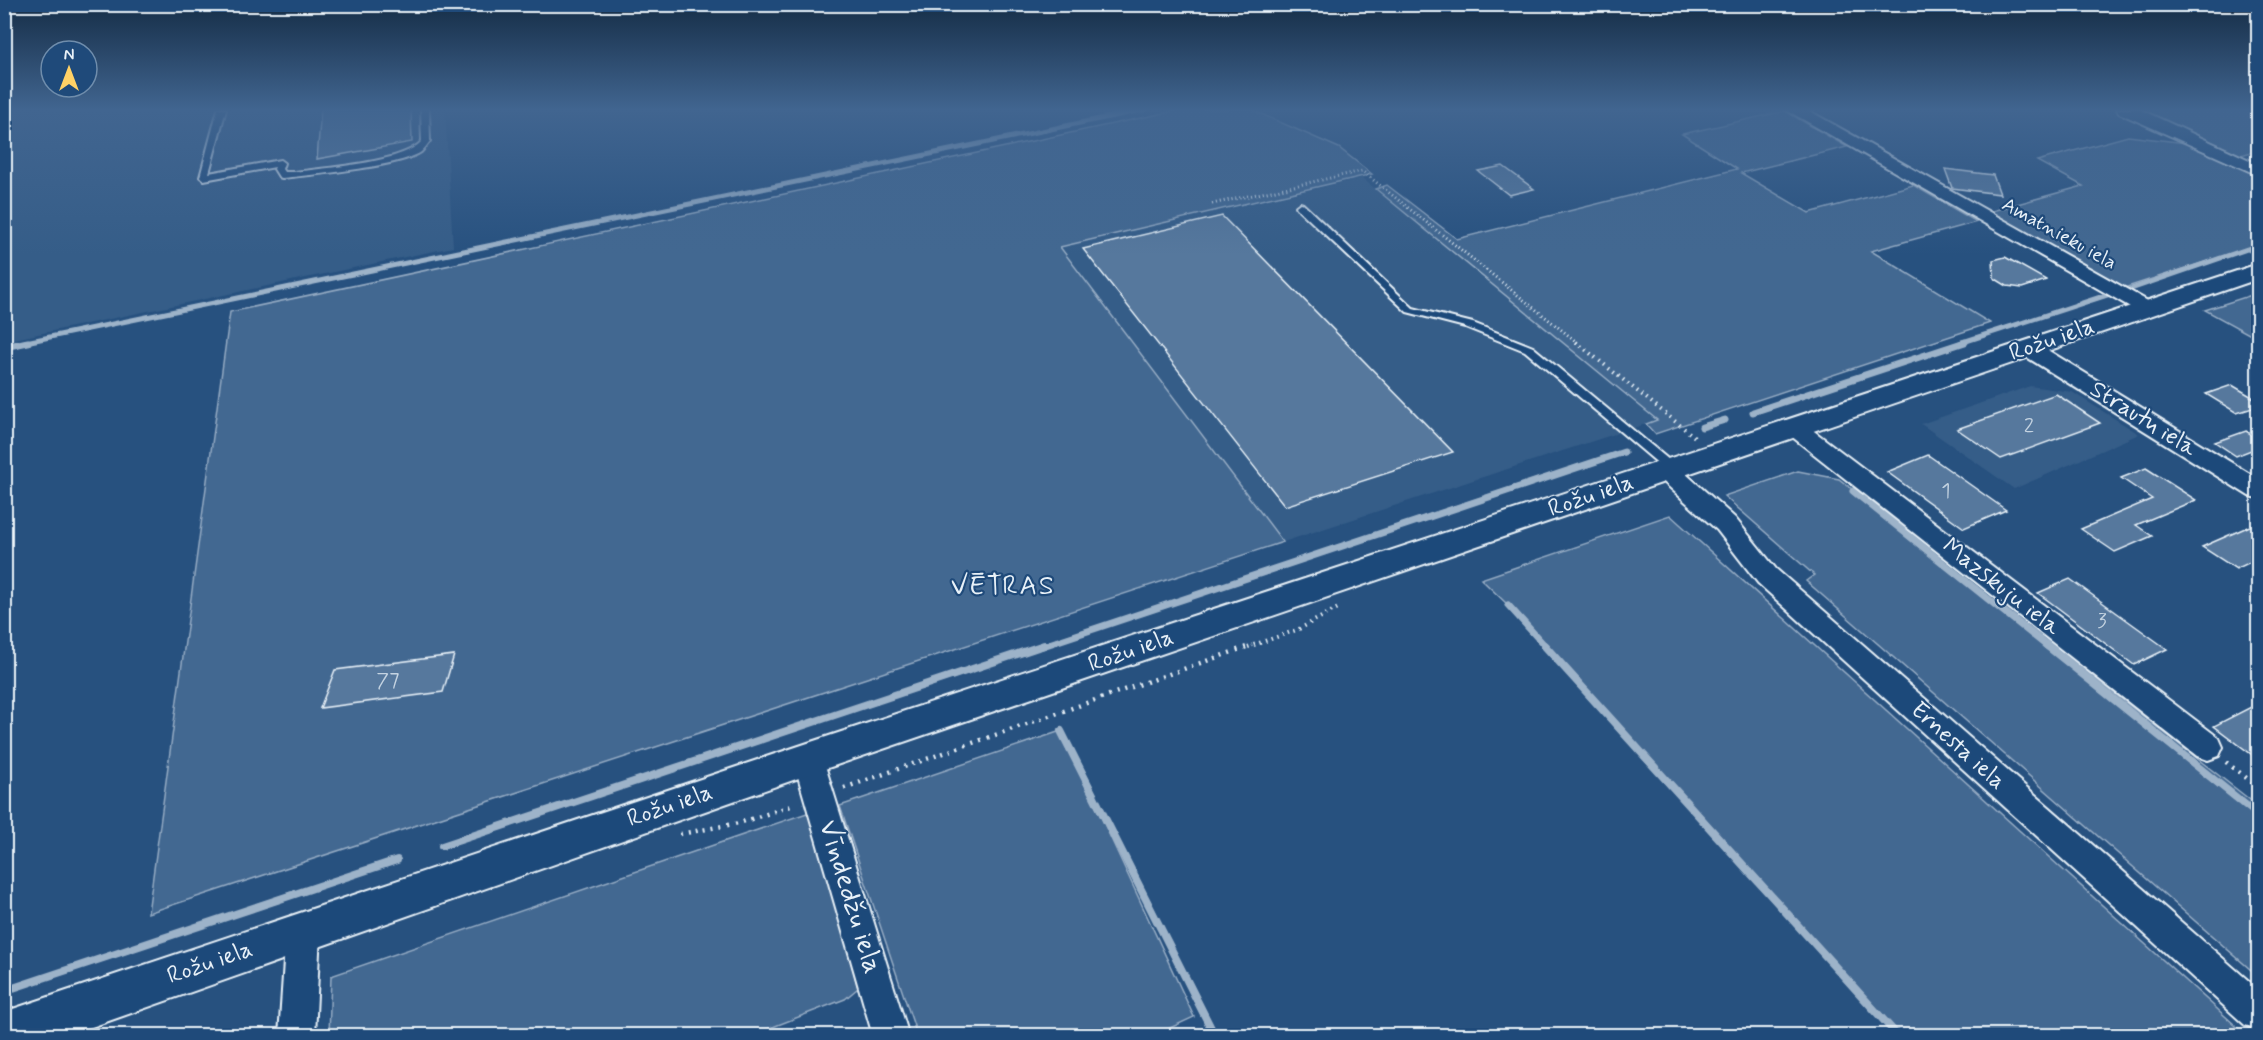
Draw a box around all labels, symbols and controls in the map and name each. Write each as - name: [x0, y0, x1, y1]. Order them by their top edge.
- north arrow: [39, 39, 99, 99]
- text: N: [64, 45, 74, 66]
- street label: Amatnieku iela: [1997, 191, 2121, 277]
- street label: Rožu iela: [2005, 311, 2099, 369]
- street label: Strautu iela: [2084, 374, 2203, 464]
- house number: 2: [2024, 412, 2034, 440]
- street label: Rožu iela: [1544, 467, 1638, 525]
- house number: 1: [1941, 477, 1951, 505]
- street label: Mazskuju iela: [1936, 531, 2067, 643]
- district label: VĒTRAS: [951, 569, 1055, 604]
- house number: 3: [2097, 607, 2107, 635]
- street label: Rožu iela: [1084, 622, 1178, 680]
- house number: 77: [376, 667, 400, 695]
- street label: Ernesta iela: [1904, 695, 2012, 797]
- street label: Rožu iela: [623, 777, 717, 835]
- street label: Vīndedžu iela: [809, 816, 891, 978]
- street label: Rožu iela: [163, 934, 257, 992]

